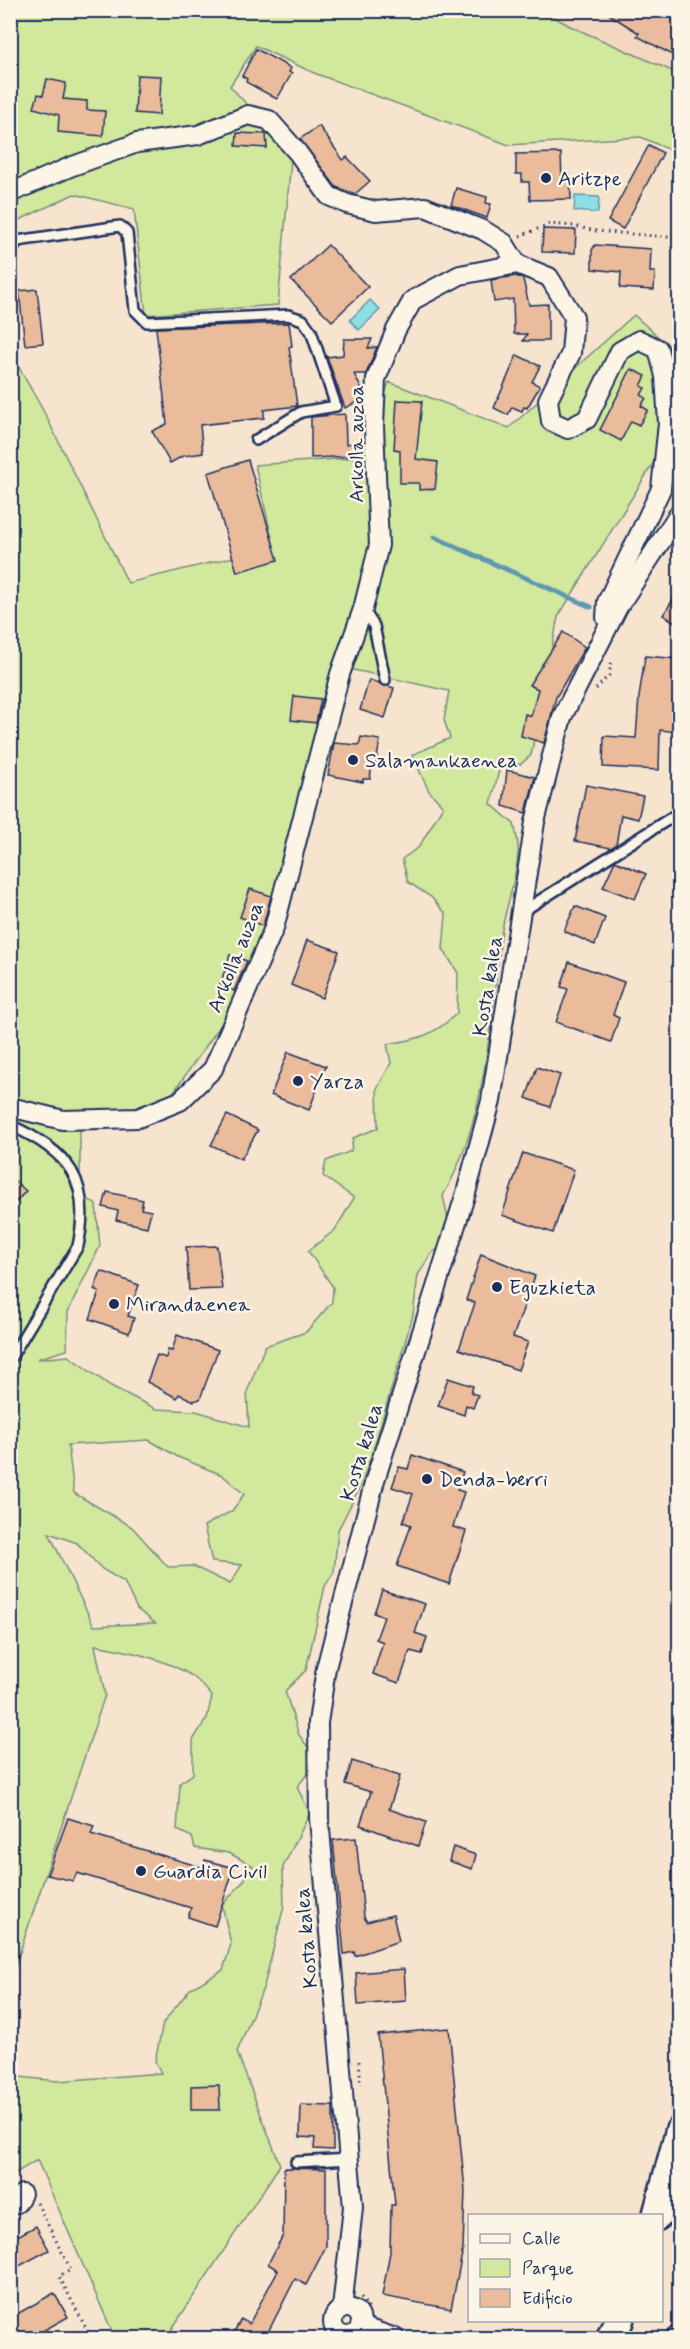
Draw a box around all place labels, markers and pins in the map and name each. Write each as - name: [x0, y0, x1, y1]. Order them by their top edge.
- place label: Aritzpe: [558, 165, 622, 193]
- marker: Aritzpe: [539, 171, 553, 185]
- place label: Salamankaenea: [365, 747, 518, 775]
- marker: Salamankaenea: [346, 753, 360, 767]
- place label: Yarza: [310, 1068, 364, 1096]
- marker: Yarza: [291, 1074, 305, 1088]
- place label: Eguzkieta: [509, 1274, 596, 1302]
- marker: Eguzkieta: [490, 1280, 504, 1294]
- place label: Mirandaenea: [126, 1291, 251, 1319]
- marker: Mirandaenea: [107, 1297, 121, 1311]
- place label: Denda-berri: [439, 1466, 548, 1494]
- marker: Denda-berri: [420, 1472, 434, 1486]
- place label: Guardia Civil: [153, 1858, 267, 1886]
- marker: Guardia Civil: [134, 1864, 148, 1878]

